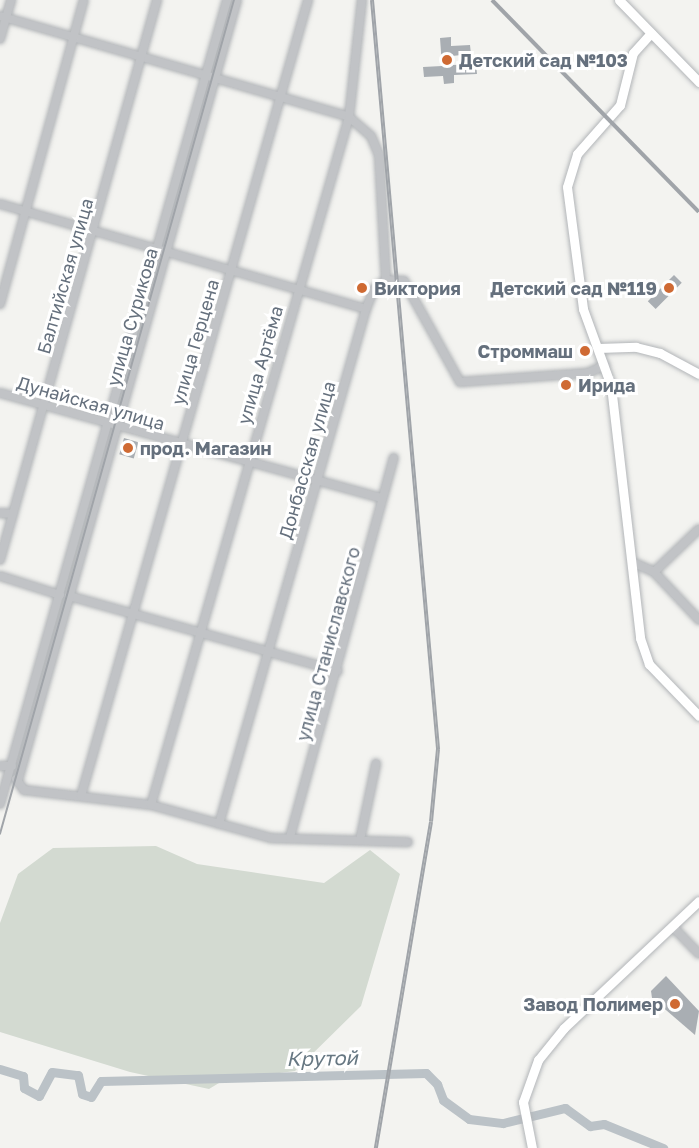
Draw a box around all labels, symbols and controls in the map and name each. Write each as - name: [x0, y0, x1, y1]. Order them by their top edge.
- place label: Детский сад №103: [459, 49, 628, 71]
- marker: Детский сад №103: [440, 53, 454, 67]
- street label: Балтийская улица: [32, 196, 98, 356]
- street label: улица Сурикова: [102, 245, 162, 389]
- street label: улица Герцена: [167, 277, 223, 407]
- place label: Виктория: [374, 277, 461, 299]
- place label: Детский сад №119: [490, 277, 657, 299]
- marker: Виктория: [355, 281, 369, 295]
- marker: Детский сад №119: [662, 281, 676, 295]
- street label: улица Артёма: [233, 303, 287, 427]
- place label: Строммаш: [478, 340, 573, 362]
- marker: Строммаш: [578, 344, 592, 358]
- street label: Дунайская улица: [15, 372, 167, 434]
- place label: Ирида: [578, 374, 636, 396]
- marker: Ирида: [559, 378, 573, 392]
- street label: Донбасская улица: [274, 379, 340, 541]
- place label: прод. Магазин: [140, 437, 271, 459]
- marker: прод. Магазин: [121, 441, 135, 455]
- street label: улица Станиславского: [292, 544, 364, 744]
- place label: Завод Полимер: [523, 993, 663, 1015]
- marker: Завод Полимер: [668, 997, 682, 1011]
- water label: Крутой: [286, 1045, 358, 1071]

